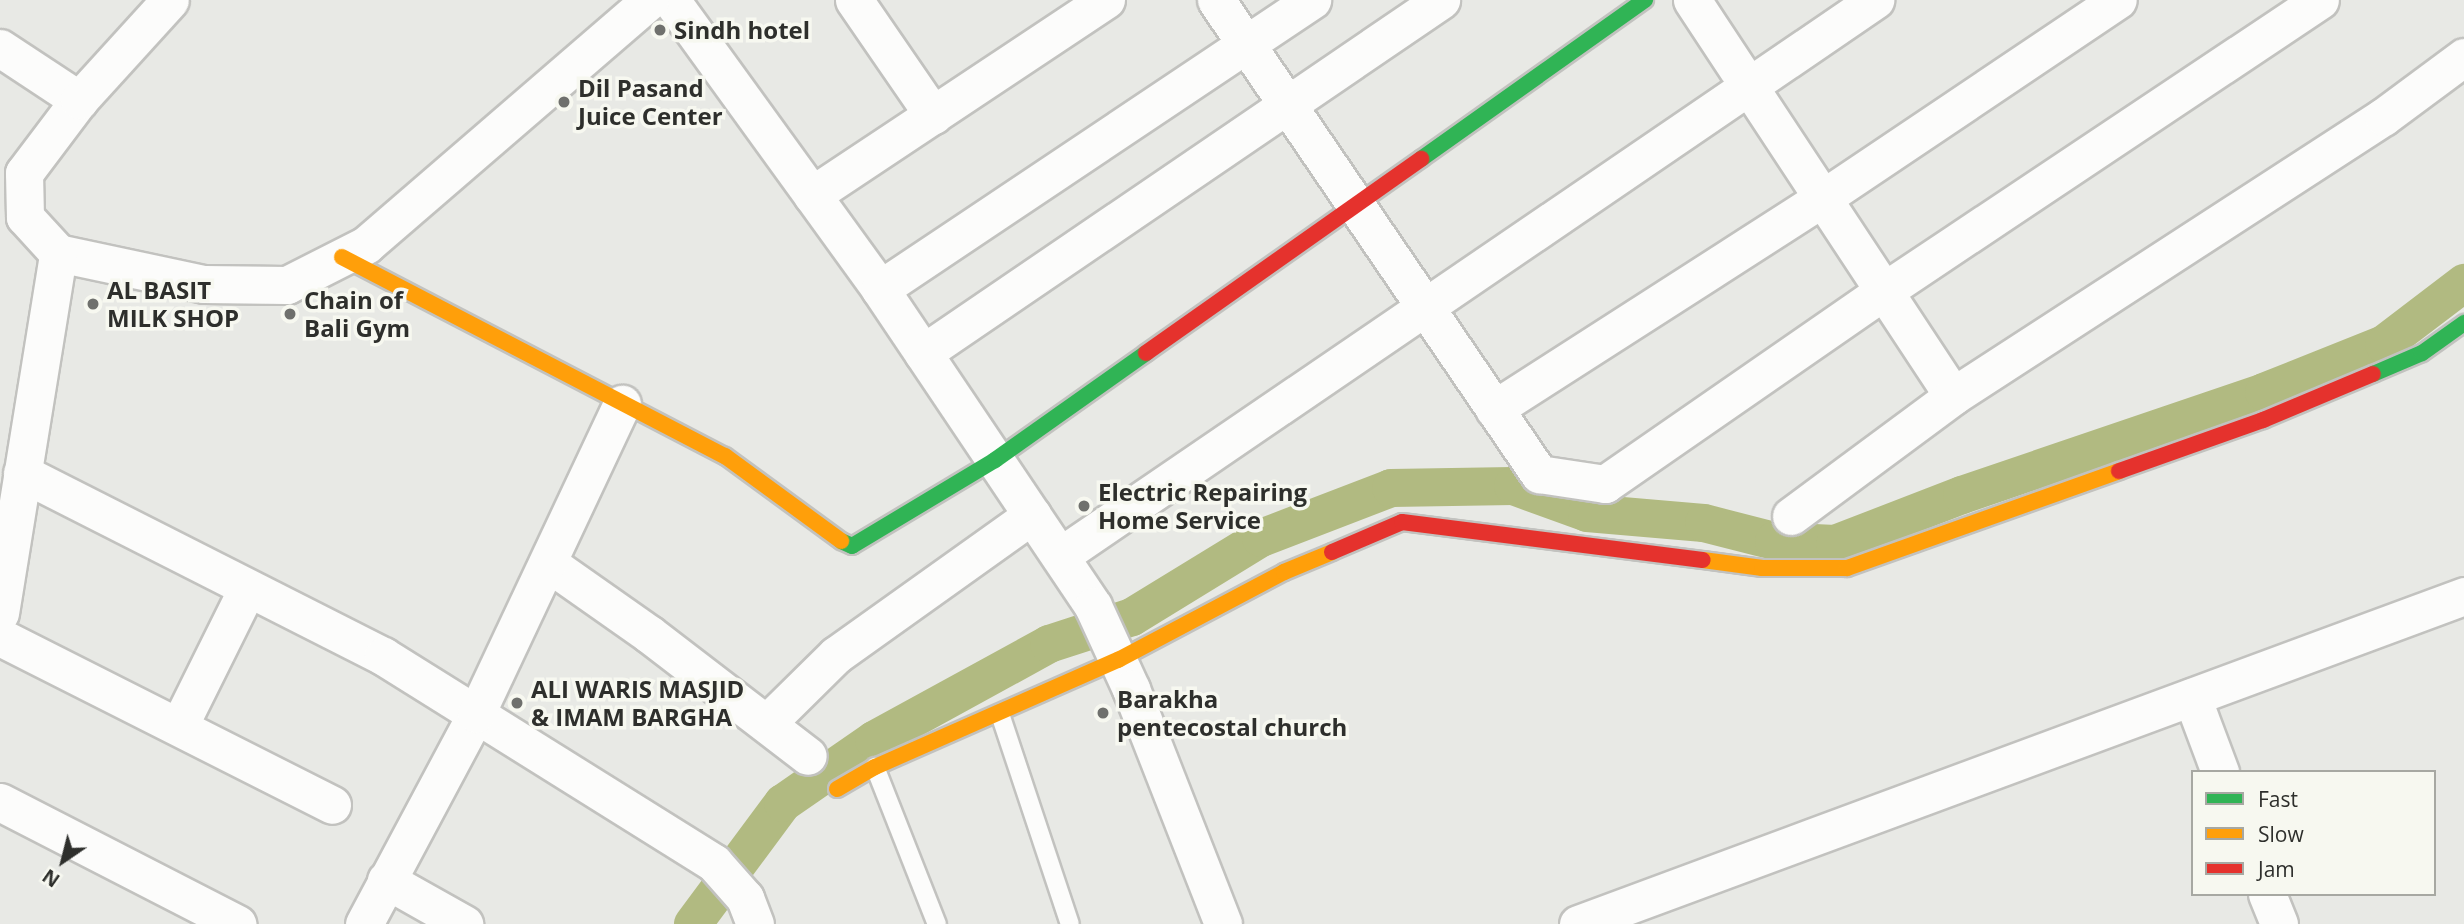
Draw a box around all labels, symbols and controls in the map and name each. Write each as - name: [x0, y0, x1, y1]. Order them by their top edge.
- place label: Sindh hotel: [674, 16, 810, 44]
- marker: Sindh hotel: [652, 22, 668, 38]
- place label: Dil Pasand Juice Center: [578, 74, 723, 130]
- marker: Dil Pasand Juice Center: [556, 94, 572, 110]
- place label: AL BASIT MILK SHOP: [107, 276, 239, 332]
- place label: Chain of Bali Gym: [304, 286, 410, 342]
- marker: AL BASIT MILK SHOP: [85, 296, 101, 312]
- marker: Chain of Bali Gym: [282, 306, 298, 322]
- place label: Electric Repairing Home Service: [1098, 478, 1307, 534]
- marker: Electric Repairing Home Service: [1076, 498, 1092, 514]
- place label: ALI WARIS MASJID & IMAM BARGHA: [531, 675, 744, 731]
- place label: Barakha pentecostal church: [1117, 685, 1347, 741]
- marker: ALI WARIS MASJID & IMAM BARGHA: [509, 695, 525, 711]
- marker: Barakha pentecostal church: [1095, 705, 1111, 721]
- legend: [2191, 770, 2436, 896]
- text: Fast: [2258, 785, 2298, 813]
- text: Slow: [2258, 820, 2304, 848]
- north arrow: [28, 826, 98, 896]
- text: Jam: [2258, 855, 2295, 883]
- text: N: [37, 863, 65, 893]

